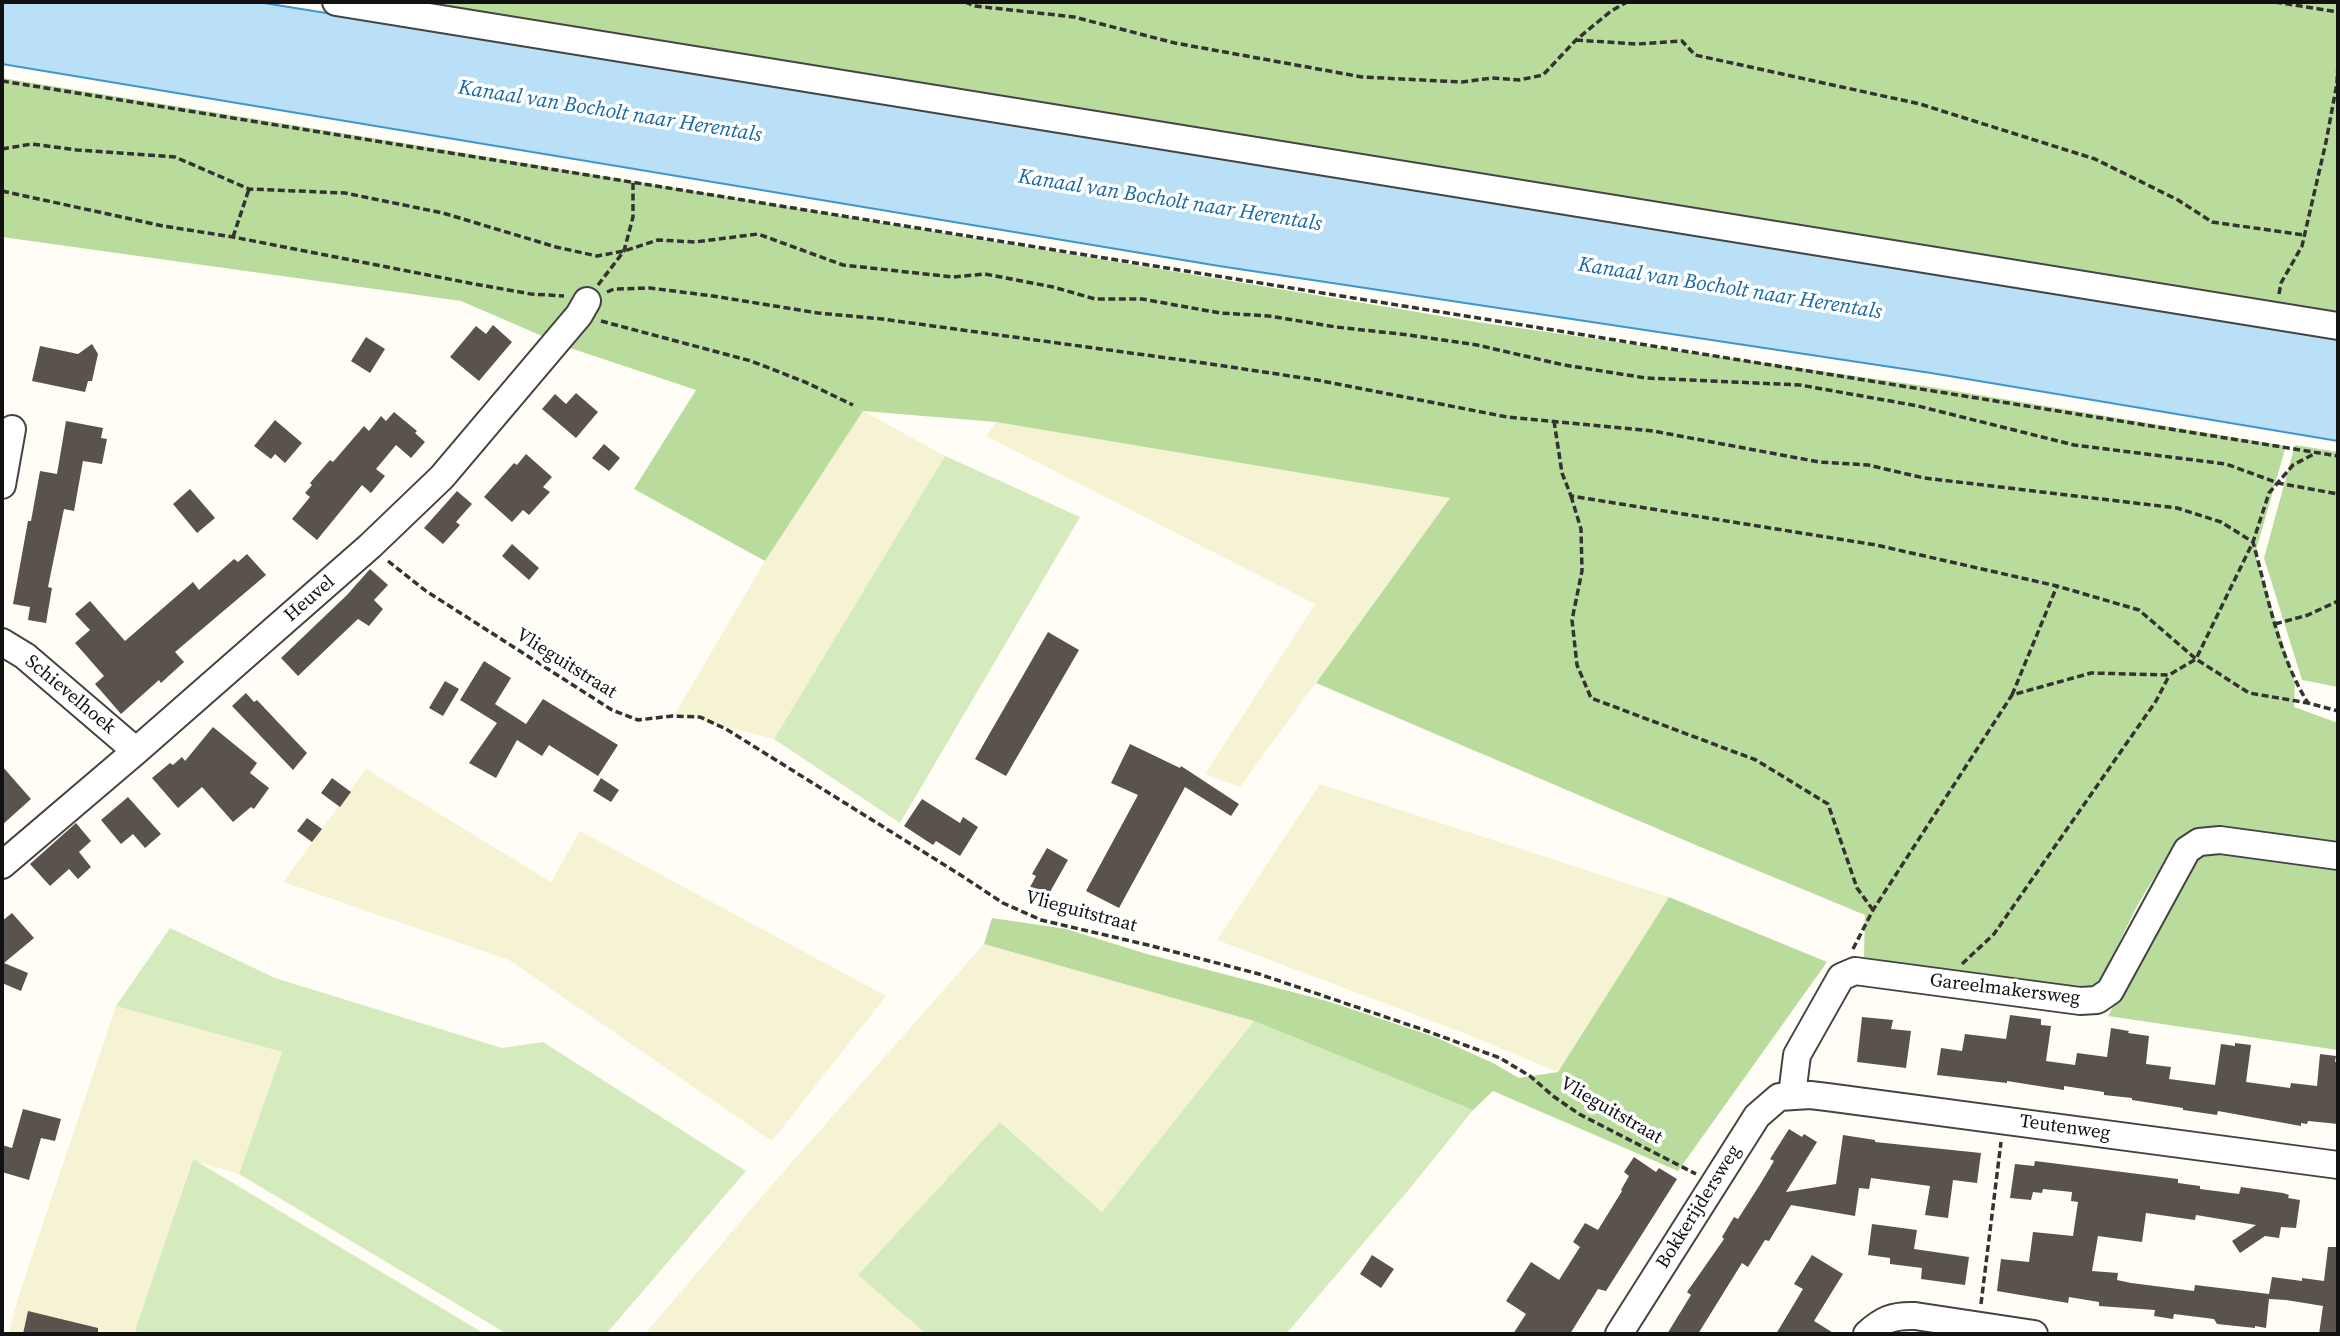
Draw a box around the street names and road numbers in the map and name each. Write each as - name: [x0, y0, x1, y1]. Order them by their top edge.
- street label: Heuvel: [280, 571, 340, 627]
- street label: Vlieguitstraat: [511, 624, 621, 704]
- street label: Schievelhoek: [20, 650, 120, 740]
- street label: Vlieguitstraat: [1023, 886, 1139, 938]
- street label: Gareelmakersweg: [1928, 969, 2082, 1011]
- street label: Vlieguitstraat: [1556, 1073, 1666, 1149]
- street label: Teutenweg: [2018, 1110, 2112, 1146]
- street label: Bokkerijdersweg: [1652, 1141, 1746, 1273]

